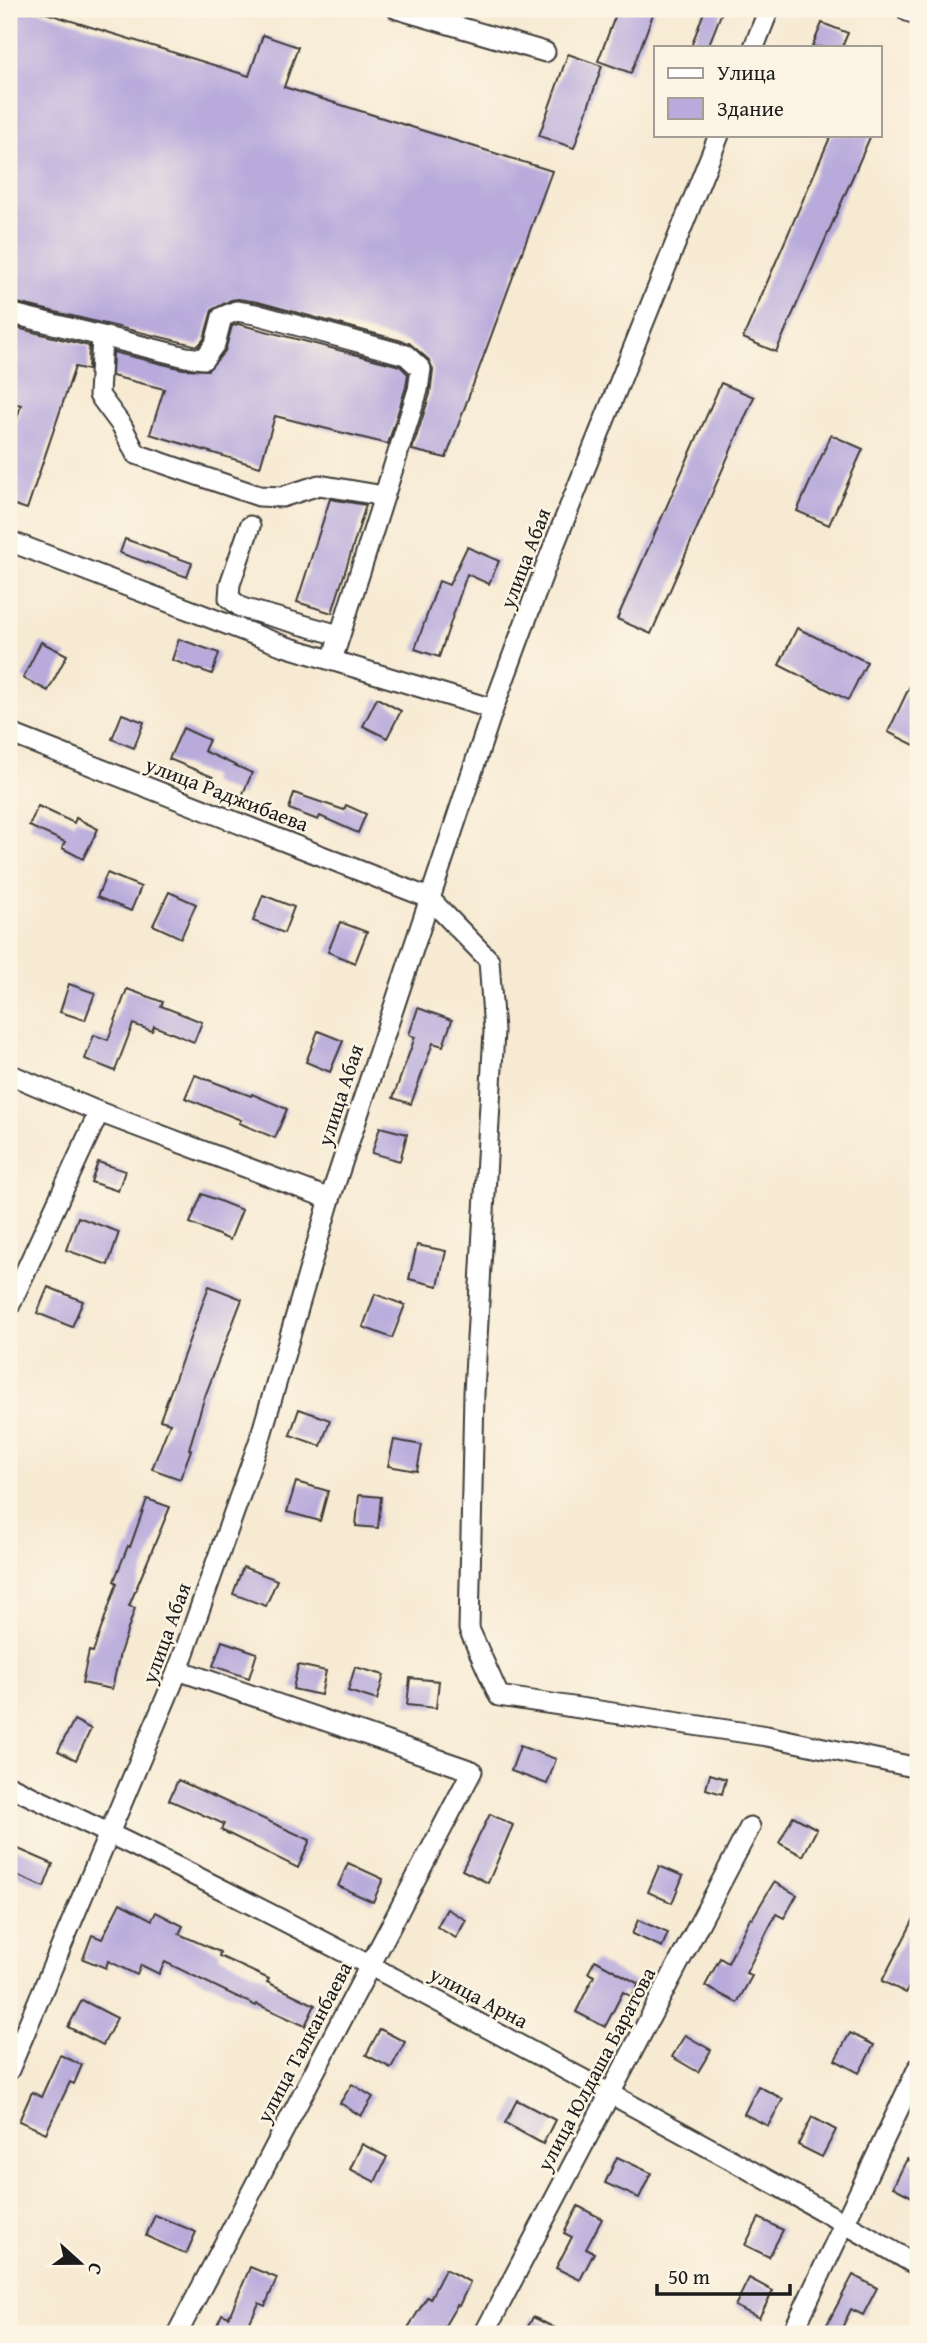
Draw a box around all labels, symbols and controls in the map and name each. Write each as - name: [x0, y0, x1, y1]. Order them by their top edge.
- legend: [654, 46, 881, 136]
- text: Улица: [717, 57, 776, 88]
- text: Здание: [717, 93, 784, 124]
- street label: улица Абая: [491, 503, 558, 614]
- street label: улица Раджибаева: [140, 748, 313, 839]
- street label: улица Абая: [309, 1040, 371, 1151]
- street label: улица Абая: [133, 1578, 199, 1689]
- street label: улица Талканбаева: [248, 1956, 360, 2129]
- street label: улица Арна: [423, 1958, 534, 2036]
- street label: улица Юлдаша Баратова: [529, 1961, 663, 2177]
- north arrow: [46, 2228, 116, 2298]
- scale bar: [657, 2252, 790, 2296]
- text: С: [81, 2259, 111, 2279]
- text: 50 m: [668, 2261, 710, 2292]

